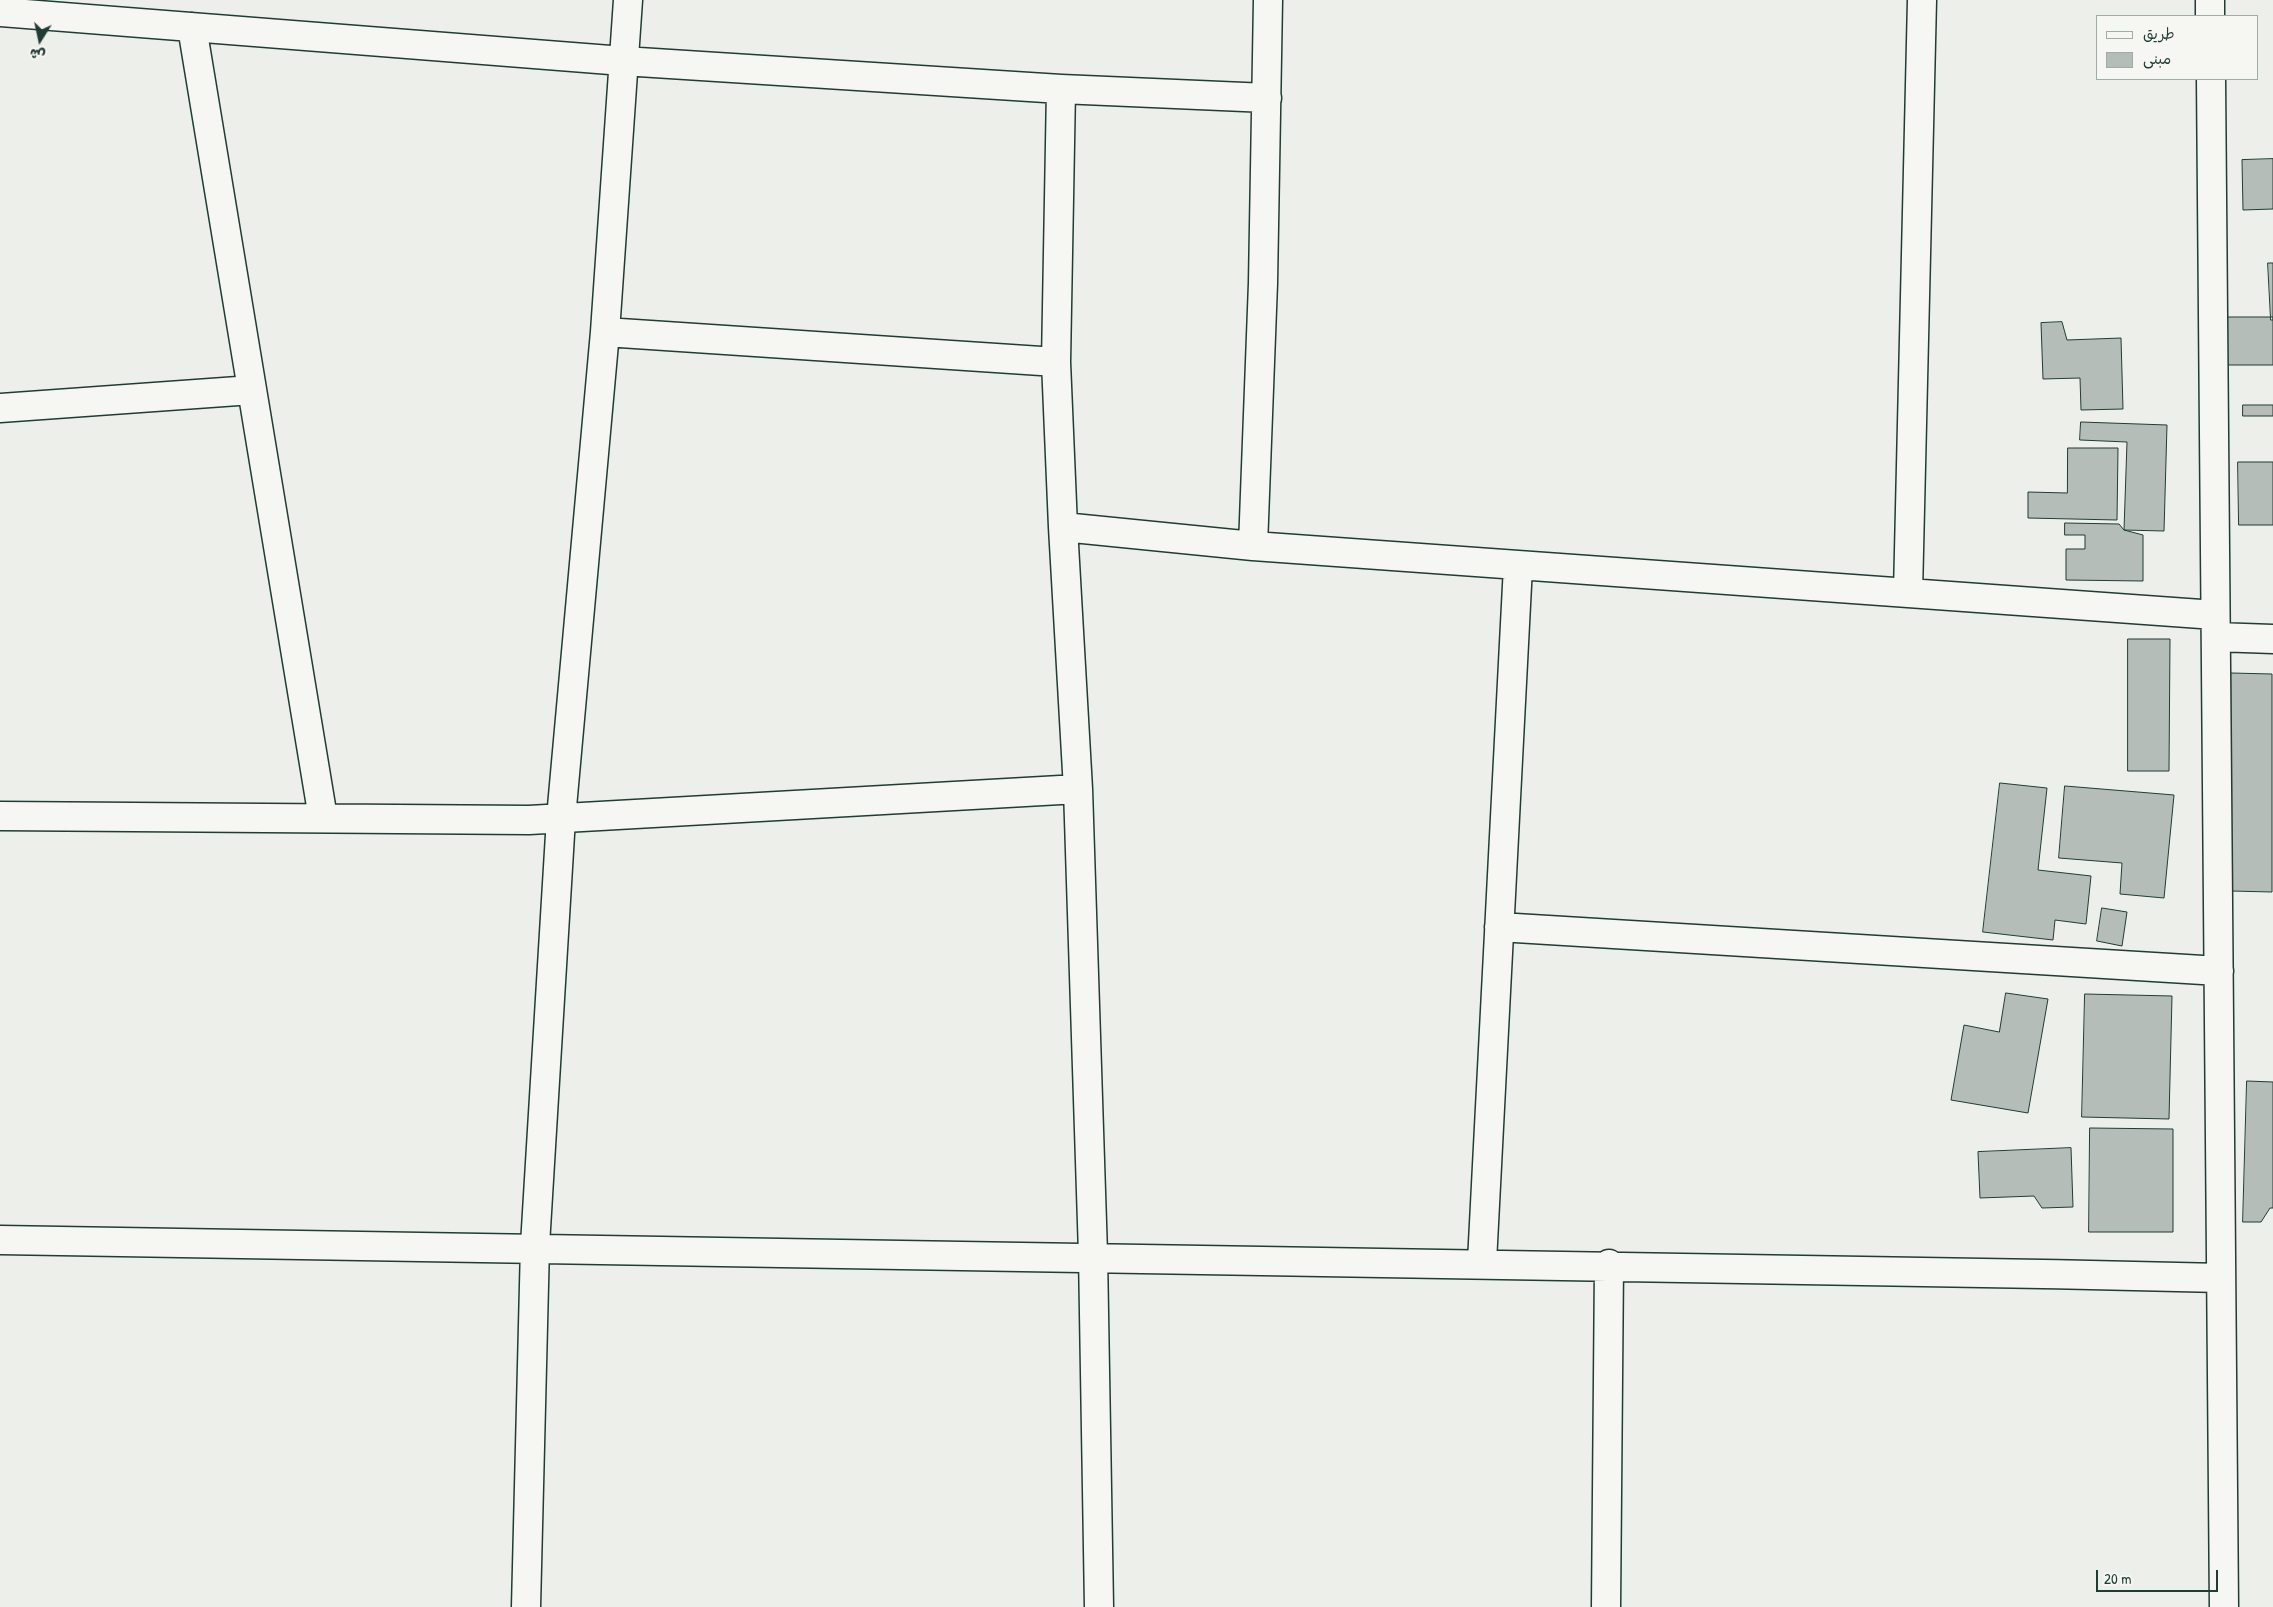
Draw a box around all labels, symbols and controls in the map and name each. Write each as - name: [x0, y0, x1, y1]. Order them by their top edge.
- north arrow: [15, 15, 65, 65]
- legend: [2096, 15, 2258, 80]
- text: طريق: [2143, 23, 2175, 44]
- text: ش: [28, 45, 47, 66]
- text: مبنى: [2143, 48, 2171, 69]
- scale bar: [2098, 1560, 2220, 1592]
- text: 20 m: [2104, 1568, 2131, 1589]

